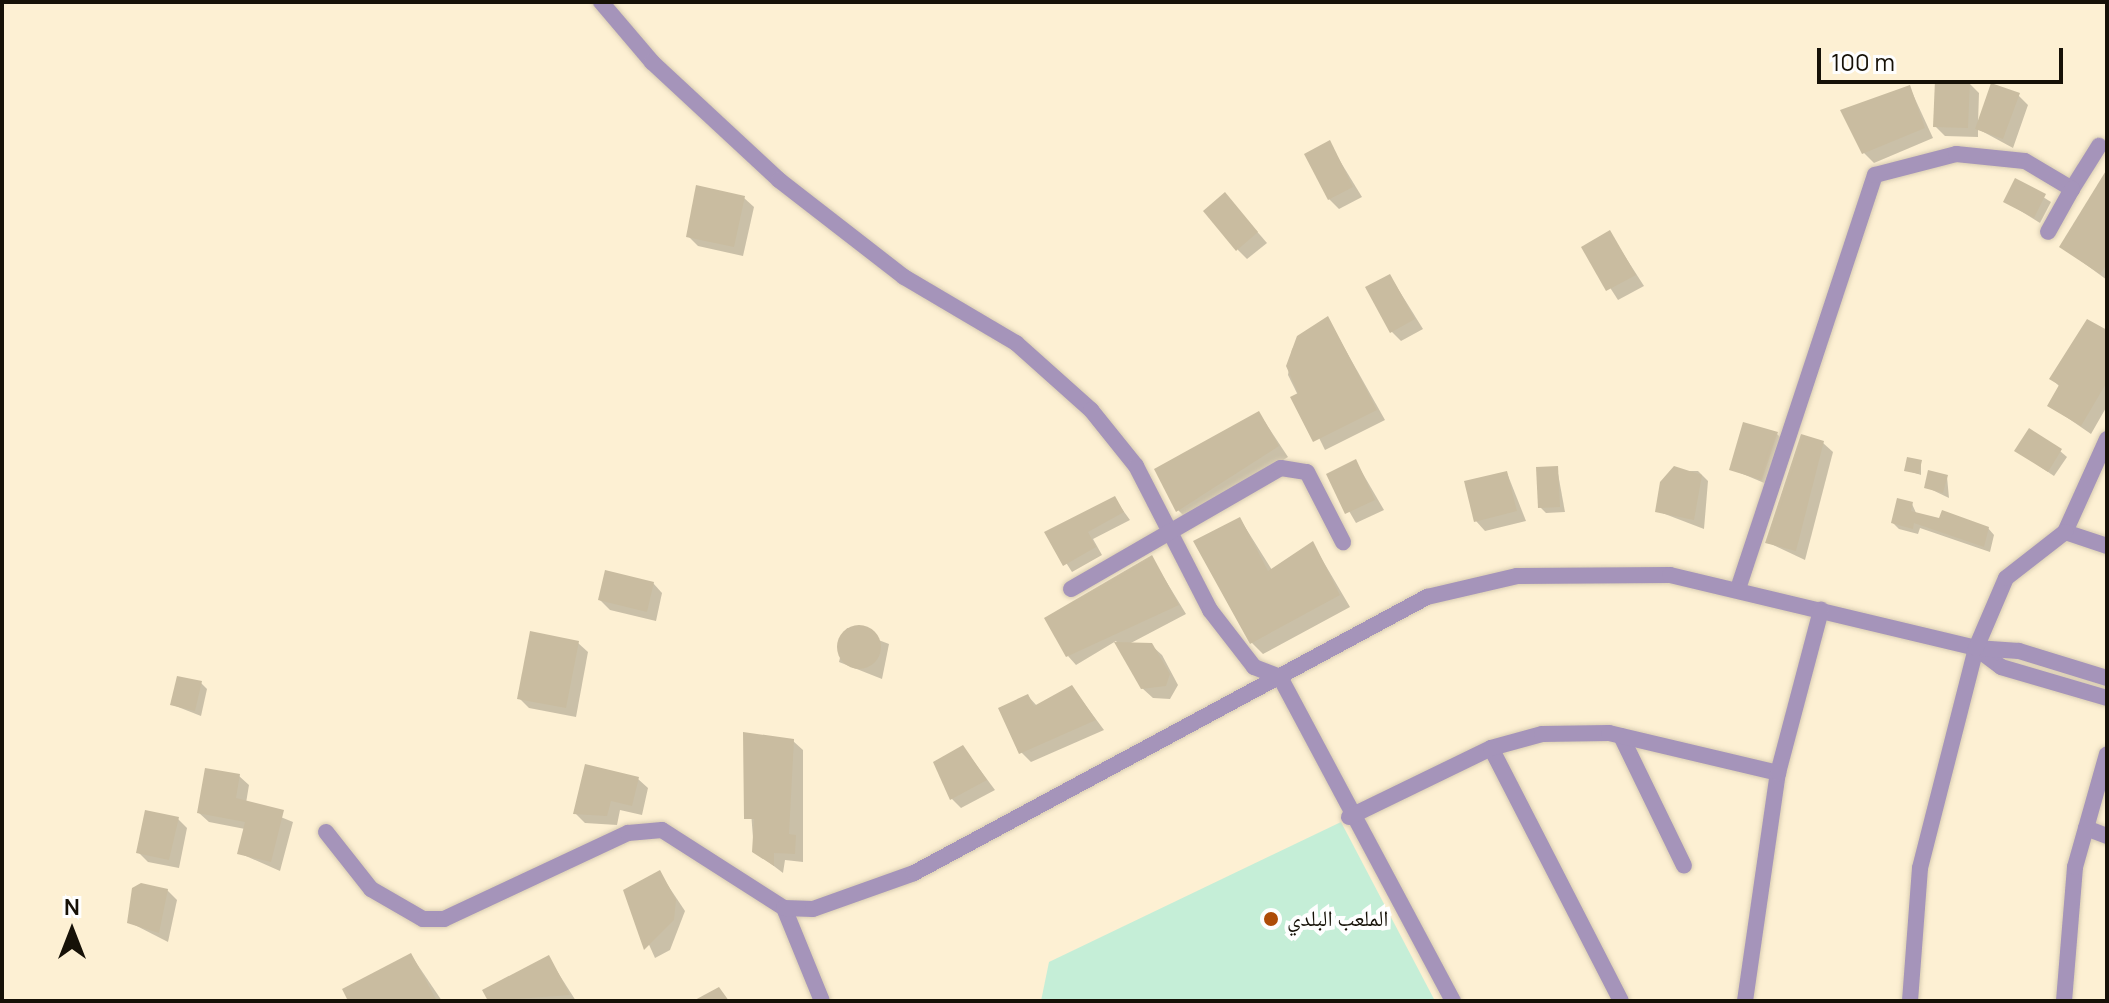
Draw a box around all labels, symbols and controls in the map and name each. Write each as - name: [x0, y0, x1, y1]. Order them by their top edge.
- scale bar: [1821, 32, 2067, 82]
- text: 100 m: [1831, 45, 1895, 78]
- north arrow: [32, 891, 112, 971]
- text: N: [64, 892, 80, 922]
- place label: الملعب البلدي: [1287, 906, 1389, 932]
- marker: الملعب البلدي: [1262, 910, 1280, 928]

